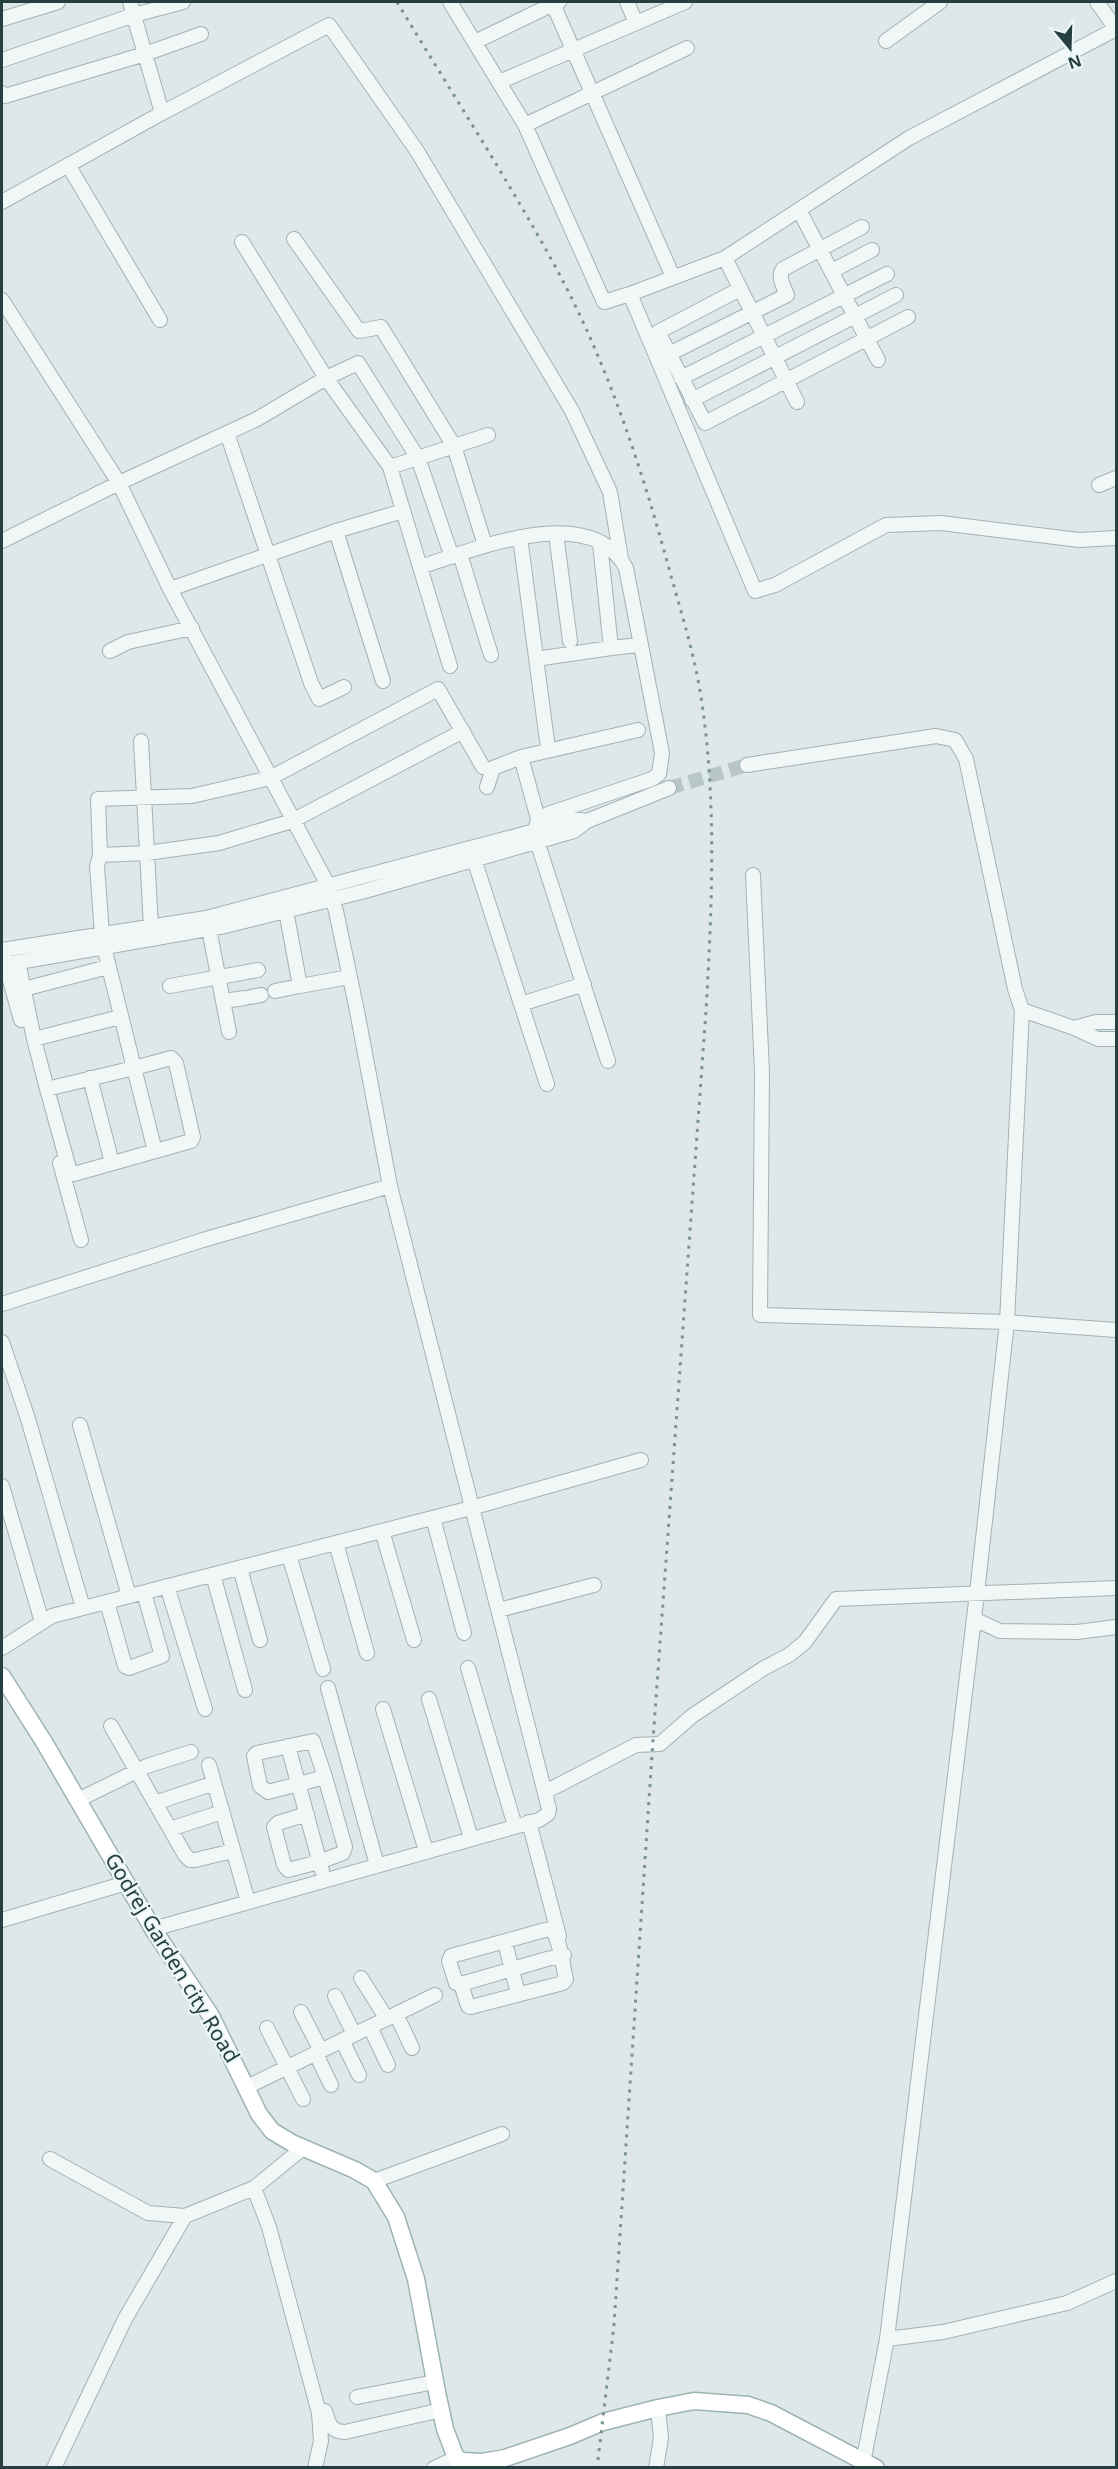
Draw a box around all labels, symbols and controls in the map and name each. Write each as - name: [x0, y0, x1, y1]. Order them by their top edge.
- north arrow: [1040, 18, 1100, 78]
- text: N: [1065, 50, 1085, 75]
- street label: Godrej Garden city Road: [99, 1847, 247, 2068]

